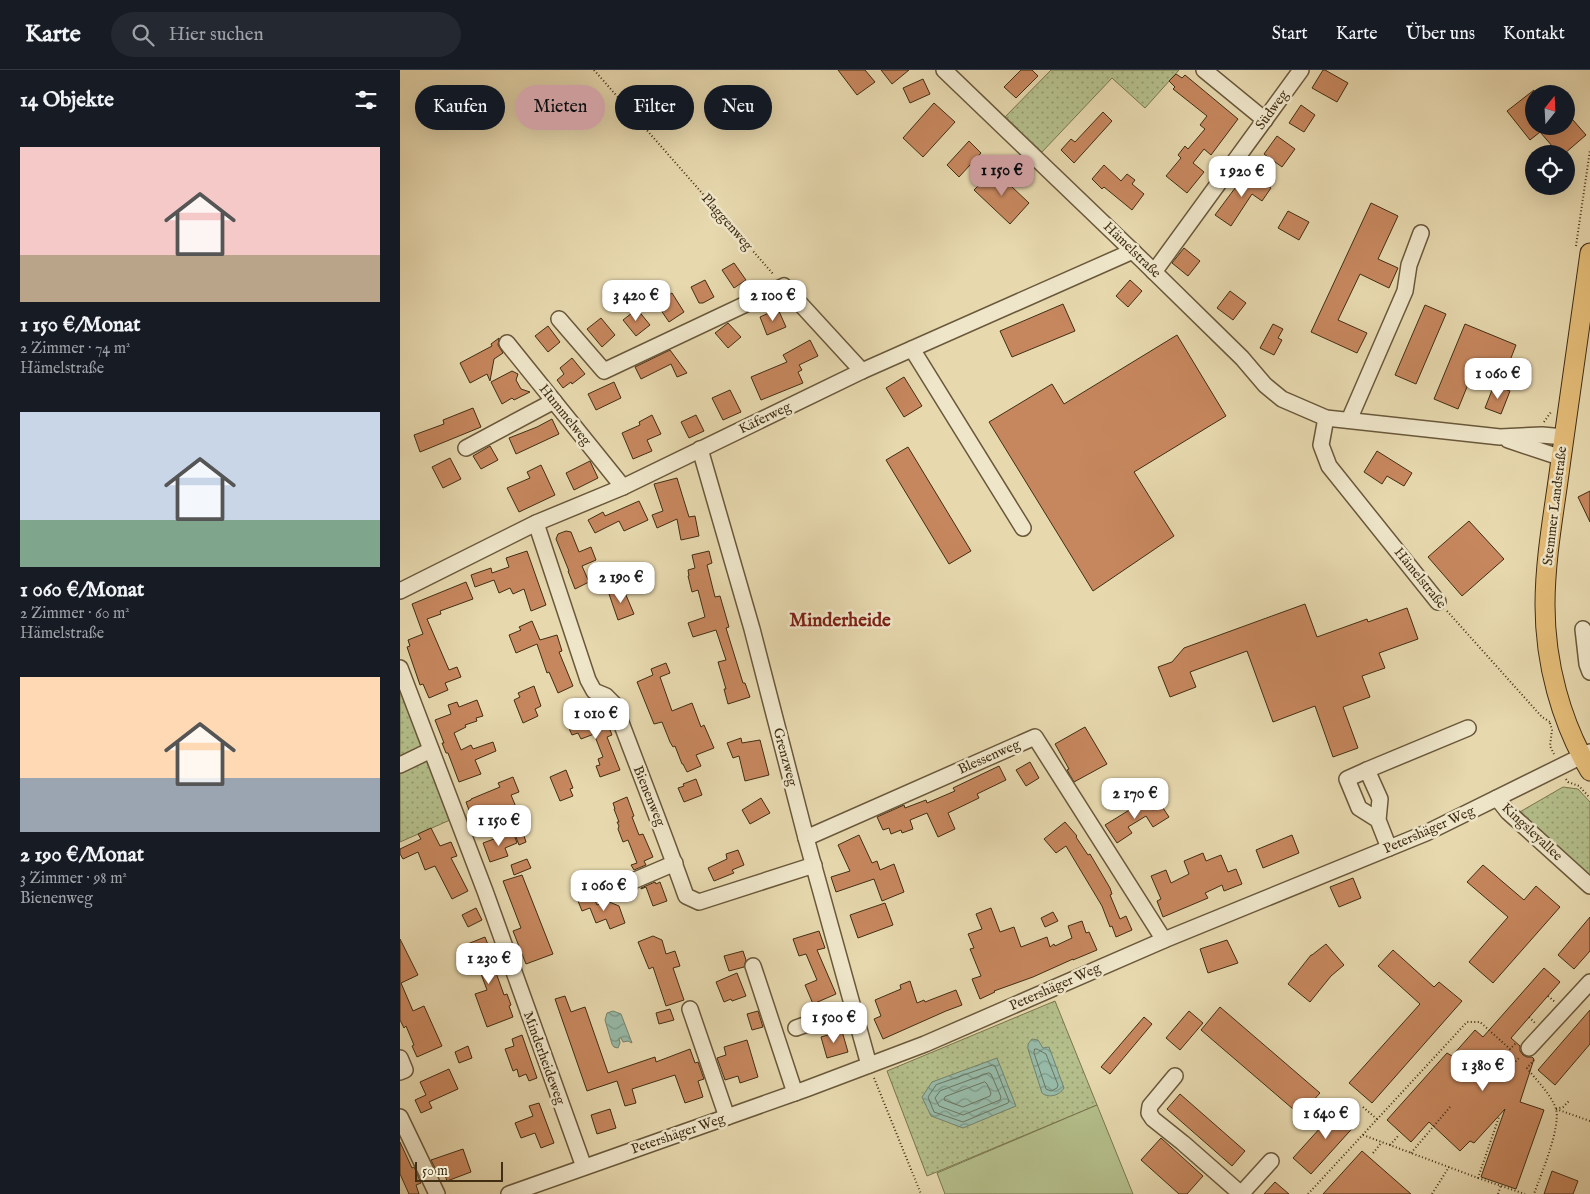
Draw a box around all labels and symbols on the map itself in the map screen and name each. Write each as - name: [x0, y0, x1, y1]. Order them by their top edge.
- north arrow: [1525, 85, 1575, 135]
- street label: Südweg: [1252, 86, 1293, 133]
- pin: 1 150 €: [956, 154, 1048, 197]
- pin: 1 920 €: [1196, 156, 1288, 198]
- street label: Plaggenweg: [697, 190, 757, 255]
- street label: Hämelstraße: [1099, 218, 1165, 282]
- pin: 3 420 €: [590, 280, 682, 322]
- pin: 2 100 €: [727, 280, 819, 322]
- pin: 1 060 €: [1452, 358, 1544, 400]
- street label: Hummelweg: [535, 381, 595, 450]
- street label: Käferweg: [736, 397, 794, 438]
- street label: Stemmer Landstraße: [1539, 445, 1571, 567]
- street label: Hämelstraße: [1390, 544, 1451, 613]
- pin: 2 190 €: [575, 562, 667, 604]
- district label: Minderheide: [789, 609, 891, 633]
- pin: 1 010 €: [550, 698, 642, 740]
- street label: Grenzweg: [769, 726, 802, 789]
- street label: Blessenweg: [955, 735, 1023, 779]
- street label: Bienenweg: [629, 763, 669, 829]
- pin: 2 170 €: [1089, 778, 1181, 820]
- street label: Kingsleyallee: [1498, 799, 1567, 865]
- street label: Petershäger Weg: [1381, 802, 1478, 858]
- pin: 1 150 €: [453, 804, 545, 847]
- pin: 1 060 €: [558, 870, 650, 912]
- pin: 1 230 €: [443, 942, 535, 985]
- street label: Petershäger Weg: [1007, 959, 1104, 1015]
- pin: 1 500 €: [788, 1002, 880, 1044]
- street label: Minderheideweg: [519, 1009, 569, 1107]
- pin: 1 380 €: [1437, 1050, 1529, 1092]
- pin: 1 640 €: [1280, 1098, 1372, 1140]
- street label: Petershäger Weg: [629, 1109, 728, 1158]
- scale bar: [415, 1159, 502, 1182]

